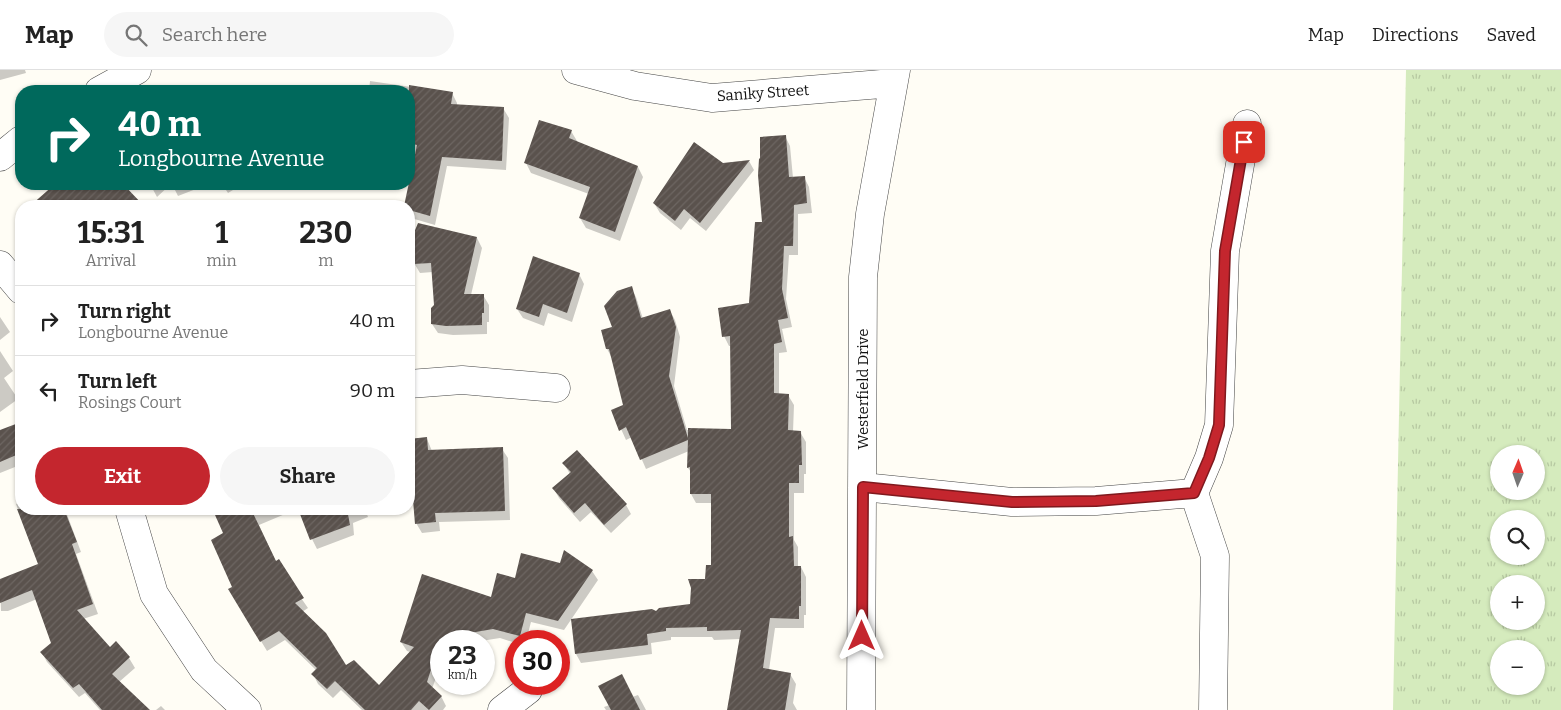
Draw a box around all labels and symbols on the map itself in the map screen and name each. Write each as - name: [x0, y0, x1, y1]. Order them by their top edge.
- street label: Saniky Street: [716, 81, 810, 105]
- pin: [1223, 121, 1265, 163]
- street label: Westerfield Drive: [854, 329, 872, 449]
- north arrow: [1490, 445, 1545, 500]
- position arrow: [835, 609, 887, 661]
- speed limit sign: 30: [505, 630, 570, 695]

